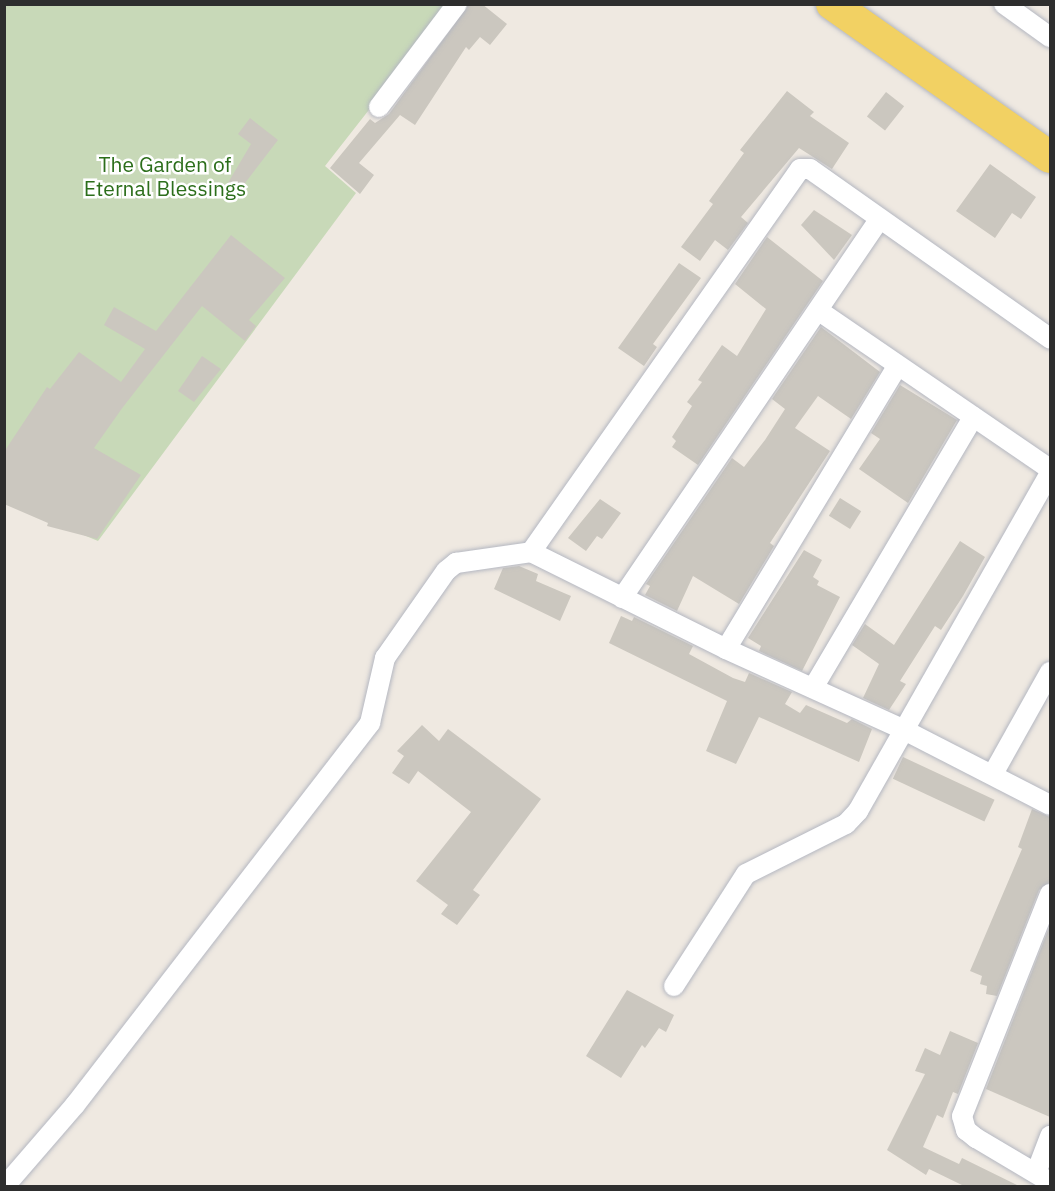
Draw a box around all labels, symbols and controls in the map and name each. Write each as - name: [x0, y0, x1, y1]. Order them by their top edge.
- park label: The Garden of Eternal Blessings: [84, 151, 246, 201]

